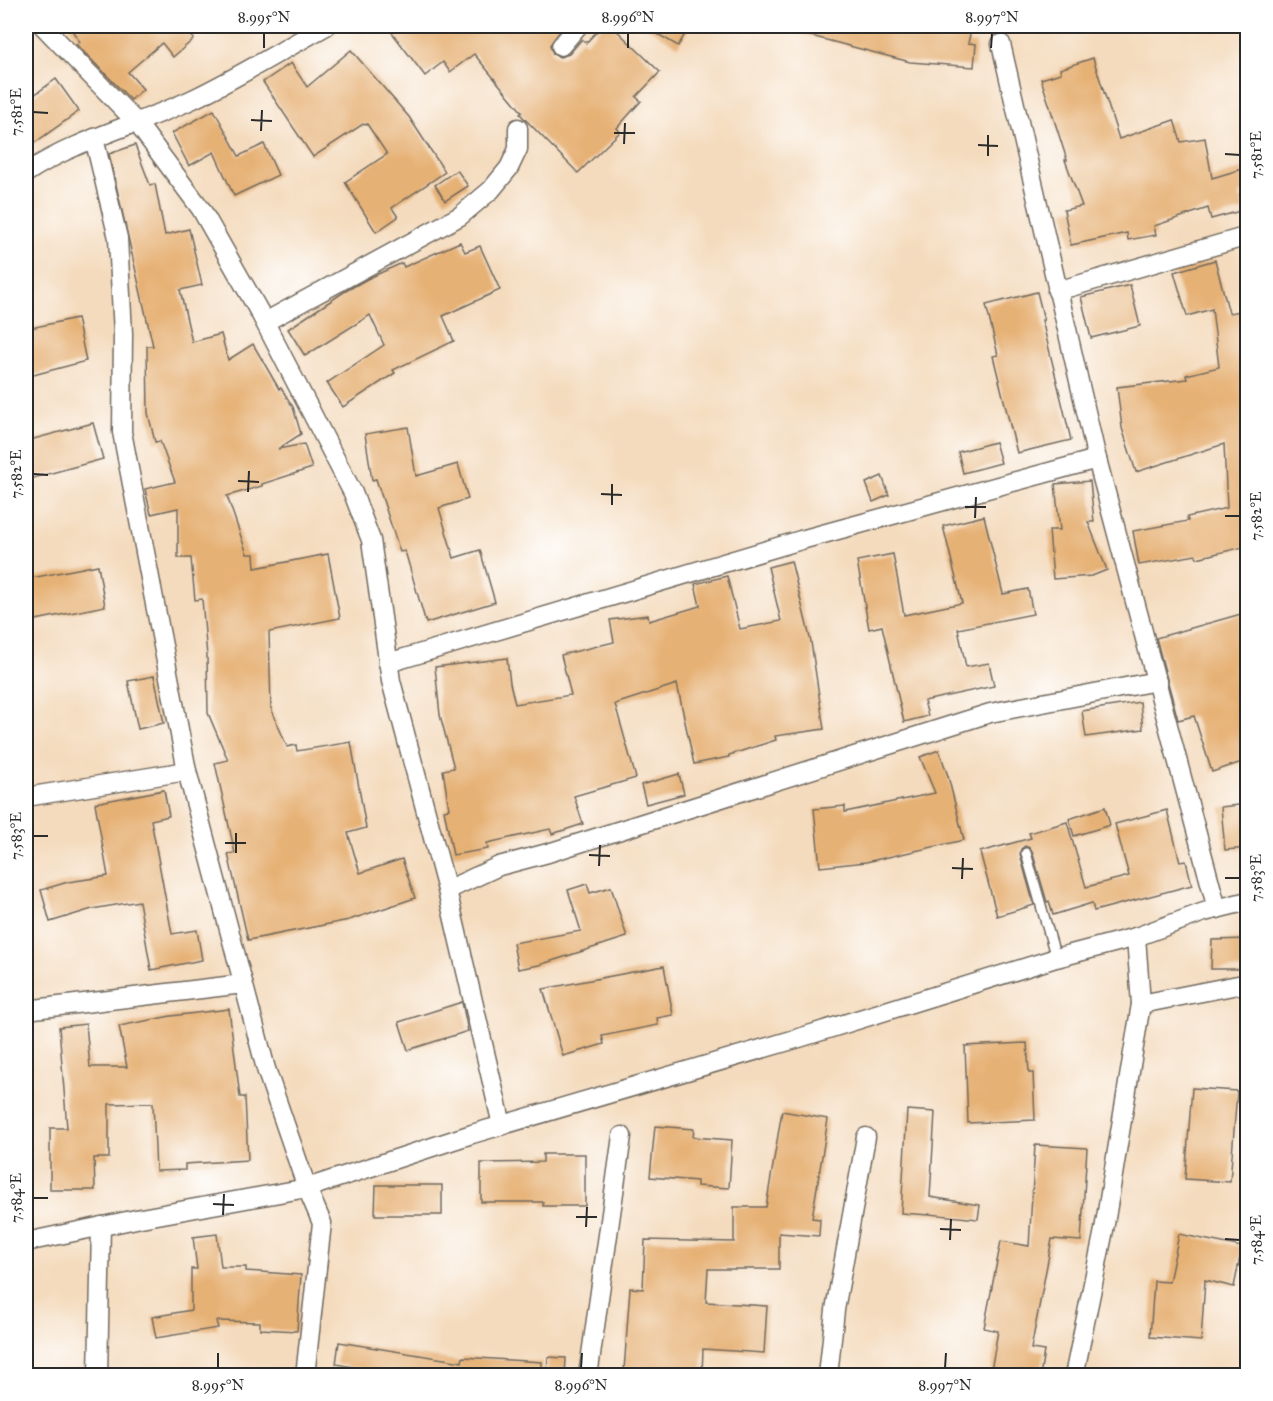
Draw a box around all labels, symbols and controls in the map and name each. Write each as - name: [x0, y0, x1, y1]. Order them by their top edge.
- text: 8.995°N: [238, 8, 290, 26]
- text: 8.996°N: [601, 8, 655, 26]
- text: 8.997°N: [965, 8, 1019, 26]
- text: 7.581°E: [7, 88, 25, 136]
- text: 7.581°E: [1247, 131, 1265, 179]
- text: 7.582°E: [7, 449, 25, 499]
- text: 7.582°E: [1247, 491, 1265, 541]
- text: 7.583°E: [7, 812, 25, 860]
- text: 7.583°E: [1247, 854, 1265, 902]
- text: 7.584°E: [7, 1173, 25, 1223]
- text: 7.584°E: [1247, 1215, 1265, 1265]
- text: 8.995°N: [192, 1376, 244, 1394]
- text: 8.996°N: [554, 1376, 608, 1394]
- text: 8.997°N: [918, 1376, 972, 1394]

